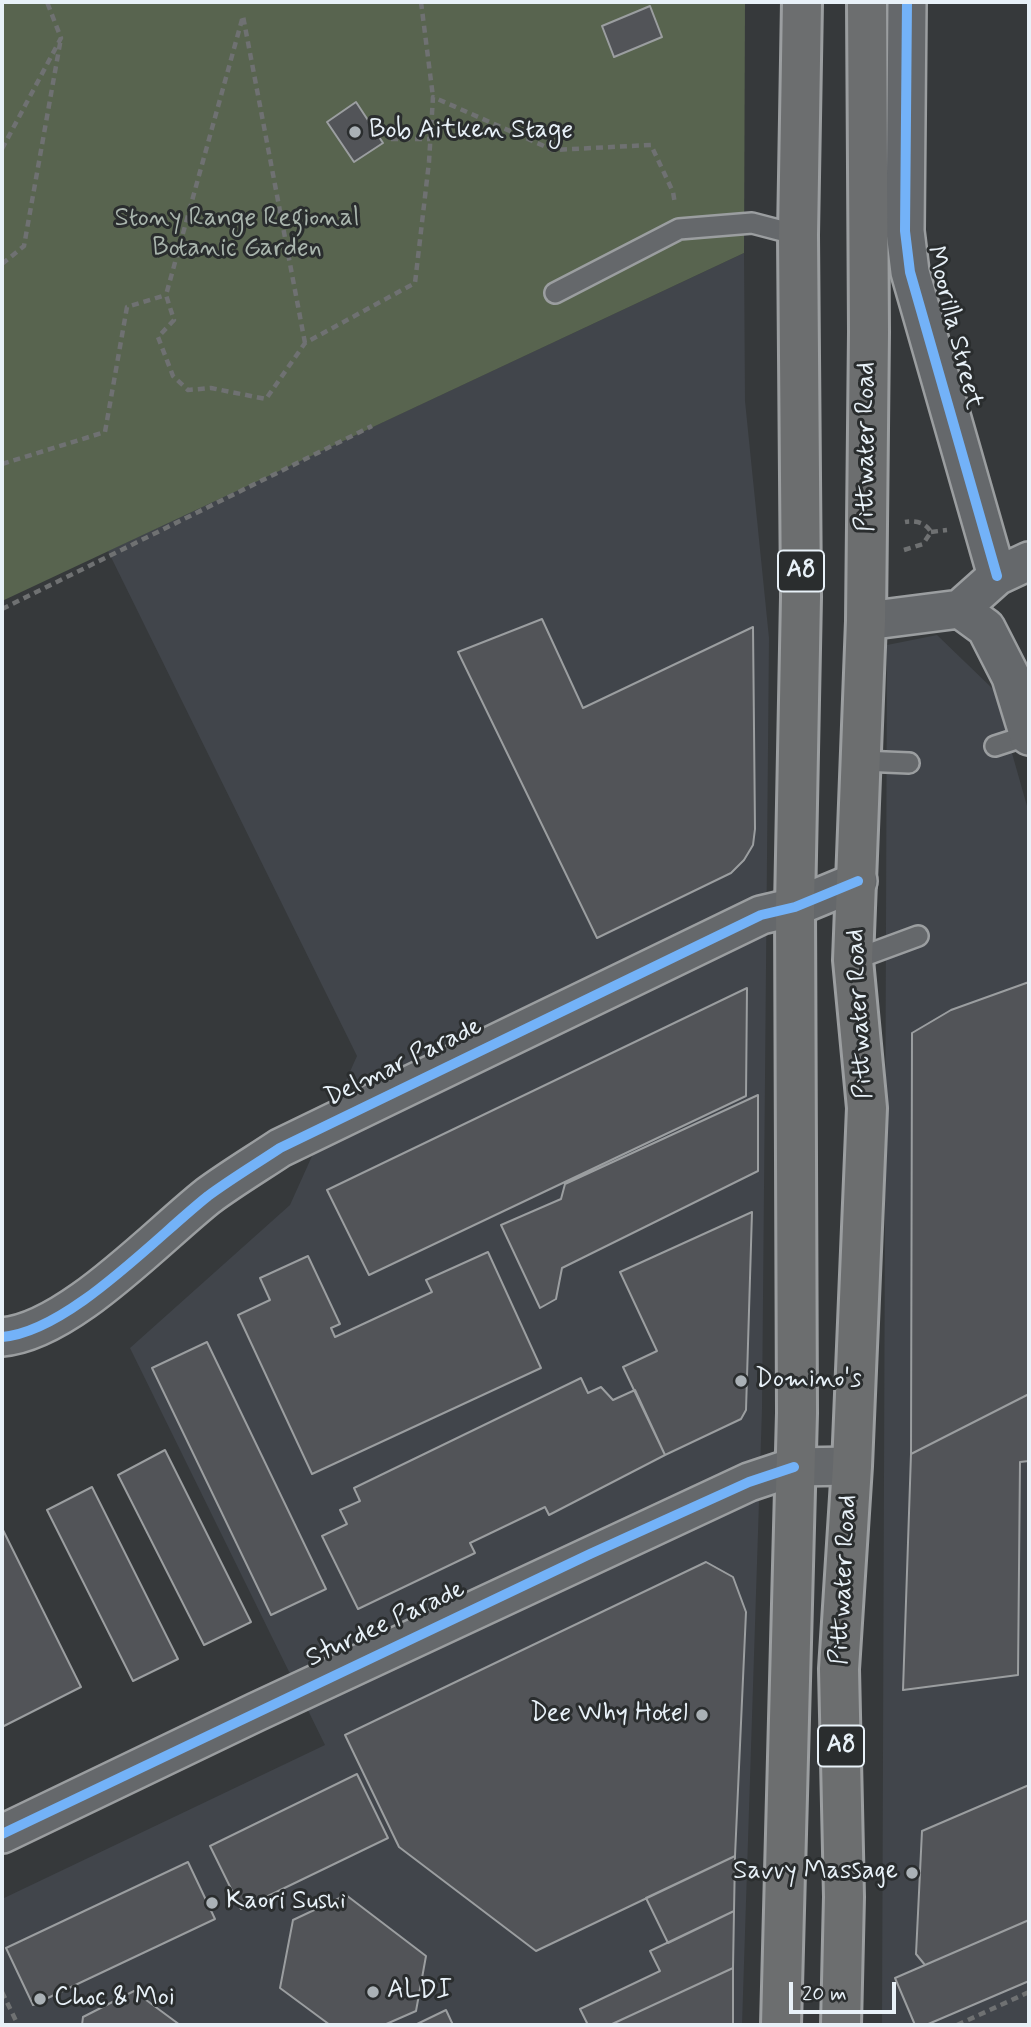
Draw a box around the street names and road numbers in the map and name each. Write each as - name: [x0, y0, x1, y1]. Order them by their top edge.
- street label: Moorilla Street: [918, 243, 988, 413]
- street label: Pittwater Road: [852, 362, 884, 532]
- road number: A8: [778, 550, 824, 592]
- street label: Pittwater Road: [841, 928, 881, 1100]
- street label: Delmar Parade: [320, 1011, 488, 1115]
- street label: Pittwater Road: [825, 1494, 865, 1666]
- street label: Sturdee Parade: [302, 1575, 470, 1675]
- road number: A8: [818, 1726, 864, 1766]

